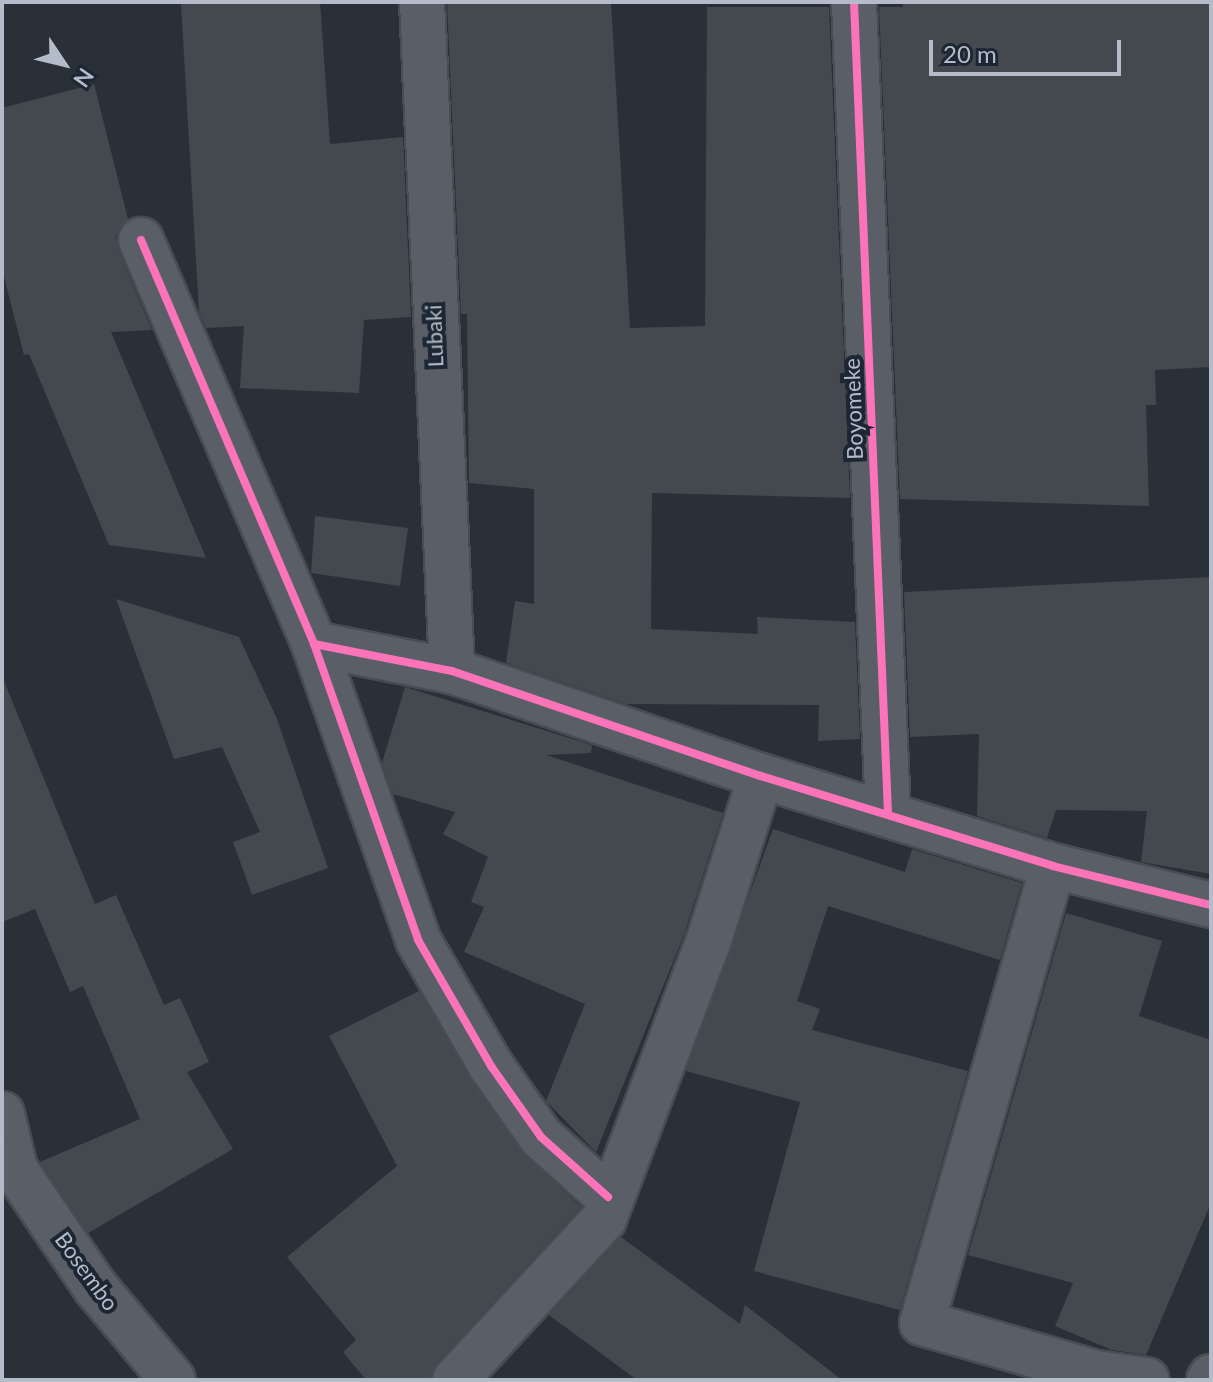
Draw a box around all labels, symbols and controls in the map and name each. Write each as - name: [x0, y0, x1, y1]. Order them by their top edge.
- north arrow: [24, 24, 104, 104]
- scale bar: [933, 24, 1125, 74]
- text: 20 m: [943, 39, 997, 68]
- text: N: [68, 63, 100, 93]
- street label: Lubaki: [420, 304, 448, 368]
- street label: Boyomeke: [838, 358, 868, 460]
- street label: Bosembo: [50, 1227, 124, 1315]

